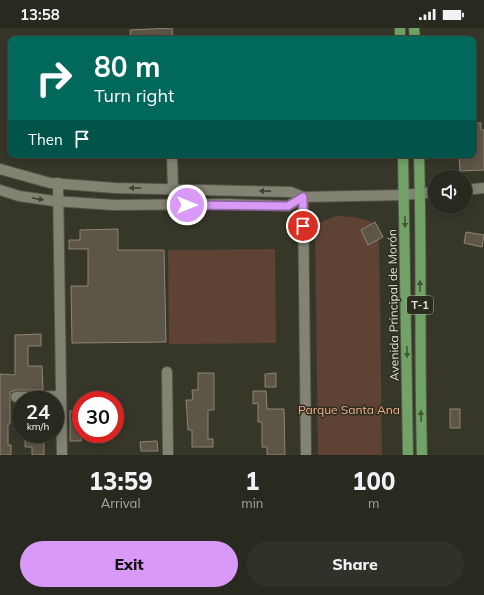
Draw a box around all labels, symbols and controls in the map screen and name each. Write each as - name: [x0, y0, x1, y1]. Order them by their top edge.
- text: 13:58: [20, 5, 60, 24]
- text: 80 m: [94, 49, 160, 84]
- icon: right: [28, 52, 80, 104]
- text: Turn right: [94, 84, 174, 107]
- icon: arrive: [71, 128, 93, 150]
- text: Then: [28, 130, 63, 149]
- map controls: [428, 170, 472, 214]
- button: sound: [428, 170, 472, 214]
- position arrow: [166, 184, 208, 226]
- one-way arrow: [128, 185, 141, 191]
- one-way arrow: [258, 188, 271, 194]
- one-way arrow: [32, 196, 44, 202]
- pin: [286, 209, 320, 243]
- icon: arrive: [292, 215, 314, 237]
- one-way arrow: [402, 216, 408, 229]
- street label: Avenida Principal de Morón: [384, 229, 402, 381]
- one-way arrow: [417, 279, 423, 292]
- road number: T-1: [407, 296, 433, 314]
- one-way arrow: [404, 346, 410, 359]
- speed limit sign: 30: [72, 391, 124, 443]
- text: 24: [26, 399, 50, 424]
- park label: Parque Santa Ana: [298, 402, 400, 417]
- one-way arrow: [418, 409, 424, 422]
- text: km/h: [27, 420, 49, 433]
- text: 13:59: [89, 466, 153, 496]
- text: 1: [245, 466, 260, 496]
- text: 100: [352, 466, 395, 496]
- text: Arrival: [101, 495, 141, 511]
- text: min: [241, 495, 263, 511]
- text: m: [368, 495, 379, 511]
- button: Exit: [20, 541, 238, 587]
- button: Share: [246, 541, 464, 587]

